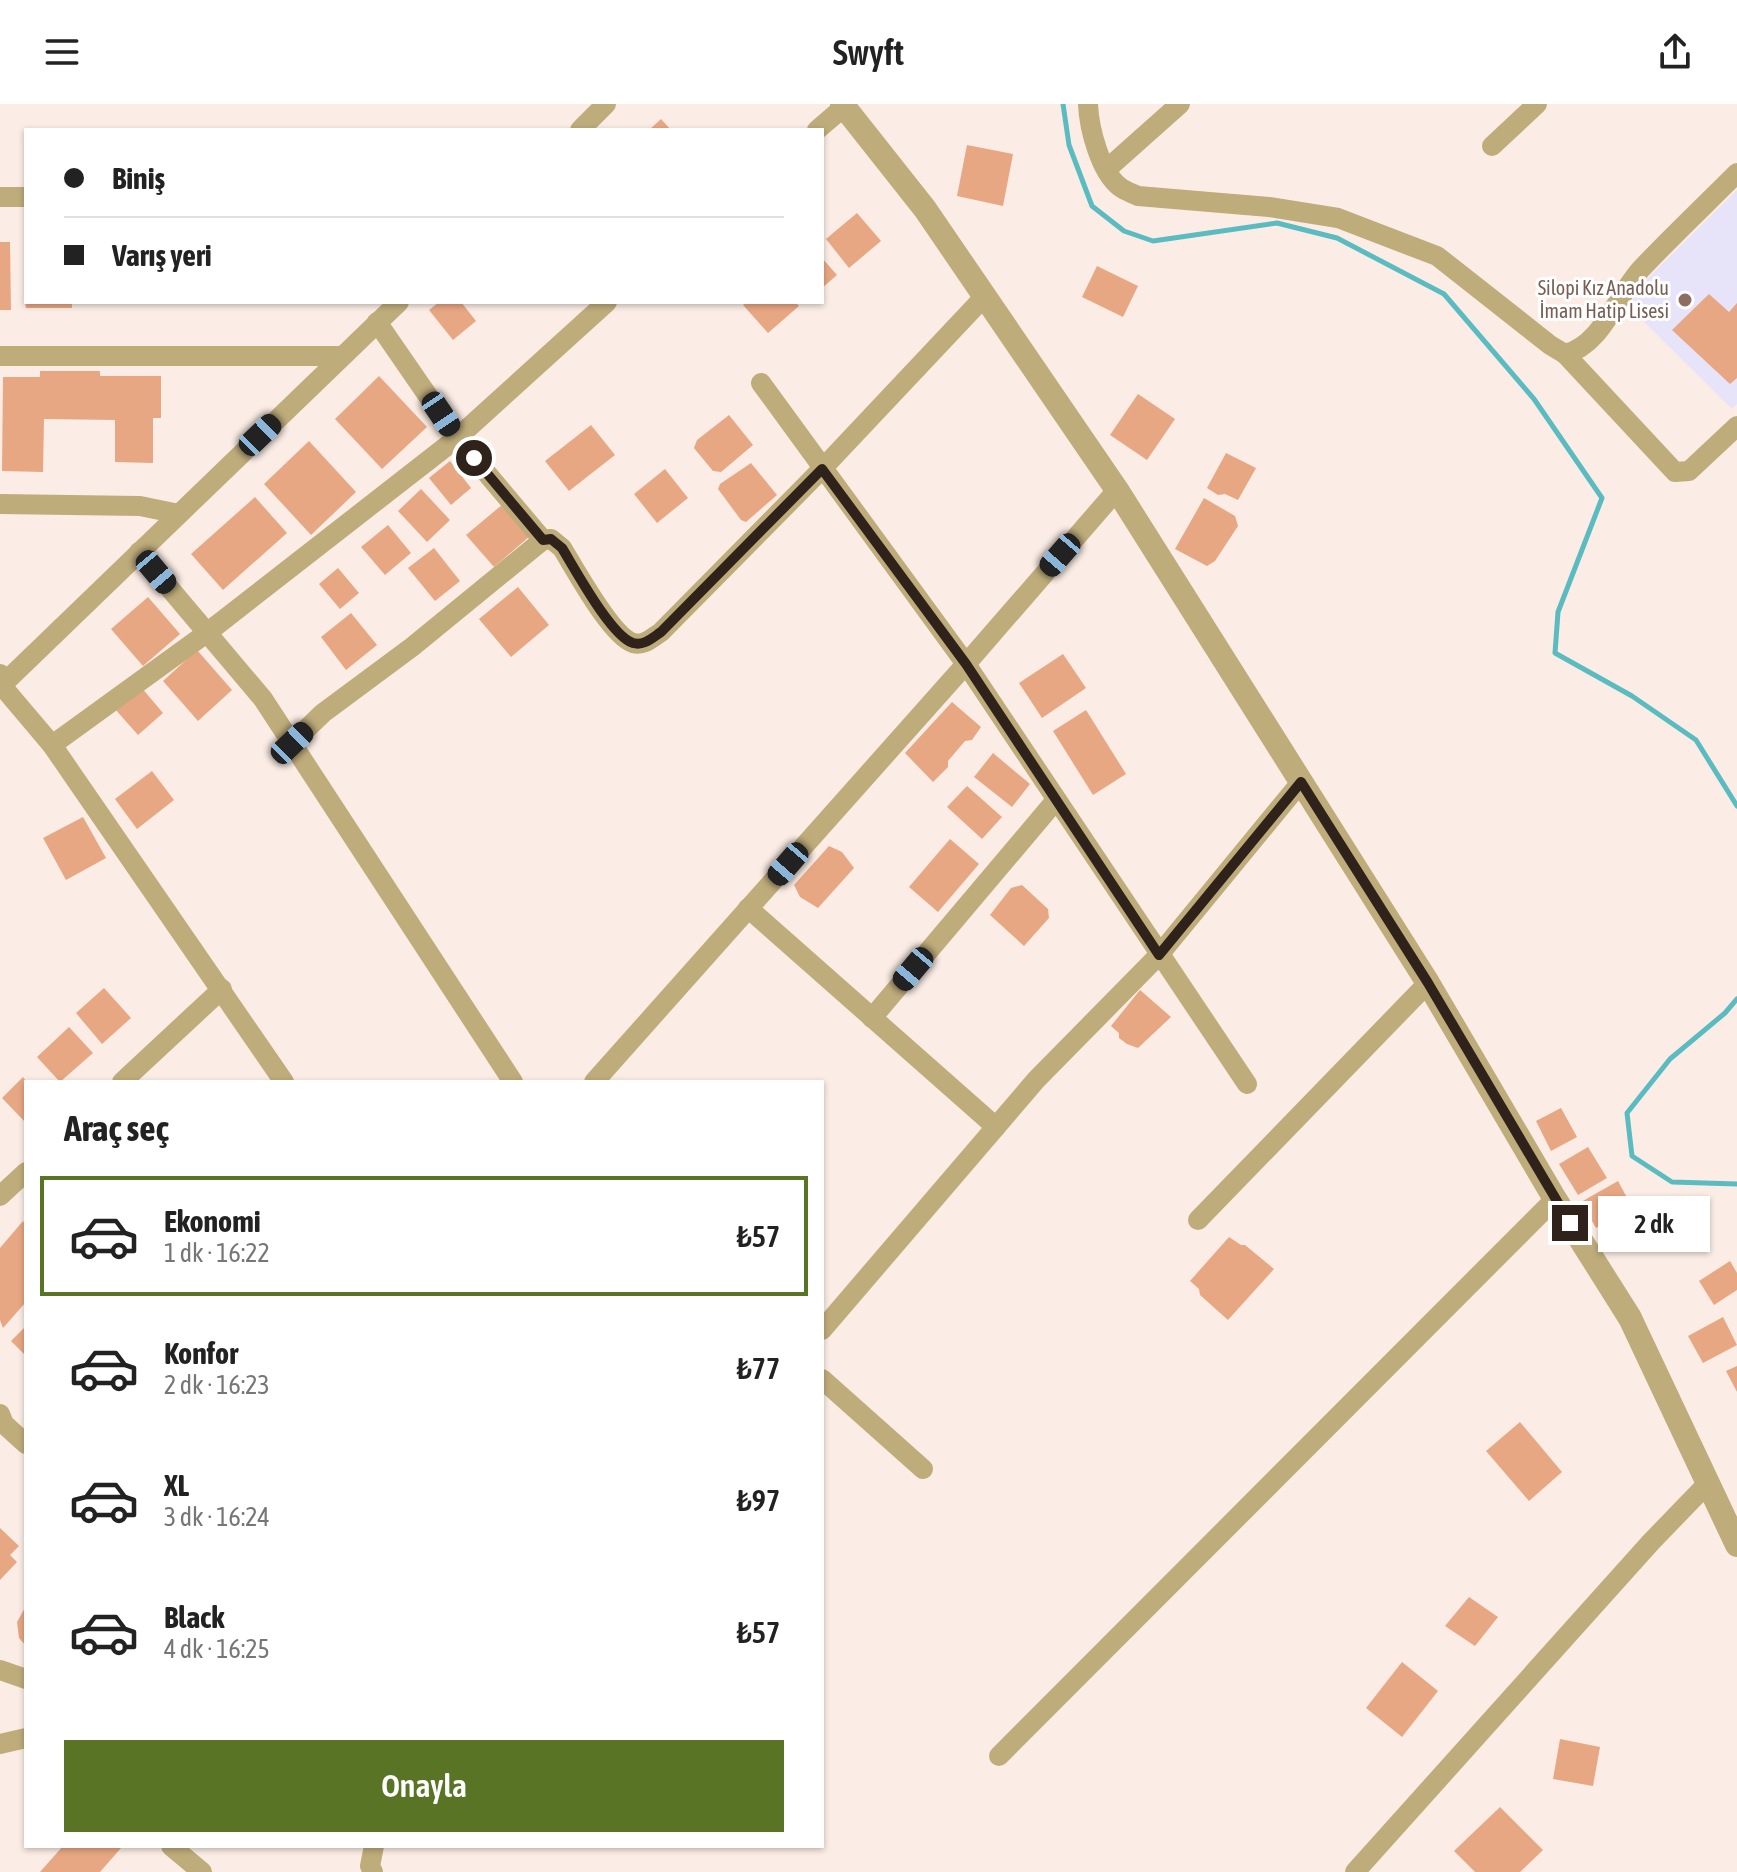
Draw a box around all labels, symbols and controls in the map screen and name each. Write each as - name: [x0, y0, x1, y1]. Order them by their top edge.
- icon: menu: [40, 30, 84, 74]
- icon: share: [1653, 30, 1697, 74]
- text: Swyft: [833, 31, 904, 73]
- text: Biniş: [112, 161, 165, 195]
- text: Varış yeri: [112, 238, 212, 272]
- place label: Silopi Kız Anadolu İmam Hatip Lisesi: [1538, 276, 1669, 322]
- marker: Silopi Kız Anadolu İmam Hatip Lisesi: [1676, 291, 1694, 309]
- car: [418, 387, 464, 441]
- car: [234, 410, 286, 460]
- route start: [456, 440, 492, 476]
- car: [1035, 529, 1085, 581]
- car: [131, 546, 181, 598]
- car: [266, 718, 318, 768]
- car: [763, 838, 813, 890]
- car: [888, 943, 938, 995]
- text: Araç seç: [64, 1107, 169, 1149]
- callout: 2 dk: [1598, 1195, 1710, 1251]
- icon: car: [68, 1200, 140, 1272]
- text: Ekonomi: [164, 1204, 261, 1238]
- route end: [1552, 1205, 1588, 1241]
- text: 2 dk: [1634, 1209, 1674, 1239]
- text: ₺57: [737, 1219, 780, 1253]
- text: 1 dk · 16:22: [164, 1238, 270, 1268]
- icon: car: [68, 1332, 140, 1404]
- text: Konfor: [164, 1336, 238, 1370]
- text: ₺77: [737, 1351, 780, 1385]
- text: 2 dk · 16:23: [164, 1370, 270, 1400]
- icon: car: [68, 1464, 140, 1536]
- text: XL: [164, 1468, 189, 1502]
- text: ₺97: [737, 1483, 780, 1517]
- text: 3 dk · 16:24: [164, 1502, 270, 1532]
- icon: car: [68, 1596, 140, 1668]
- text: Black: [164, 1600, 224, 1634]
- text: ₺57: [737, 1615, 780, 1649]
- text: 4 dk · 16:25: [164, 1634, 270, 1664]
- button: Onayla: [64, 1740, 784, 1832]

